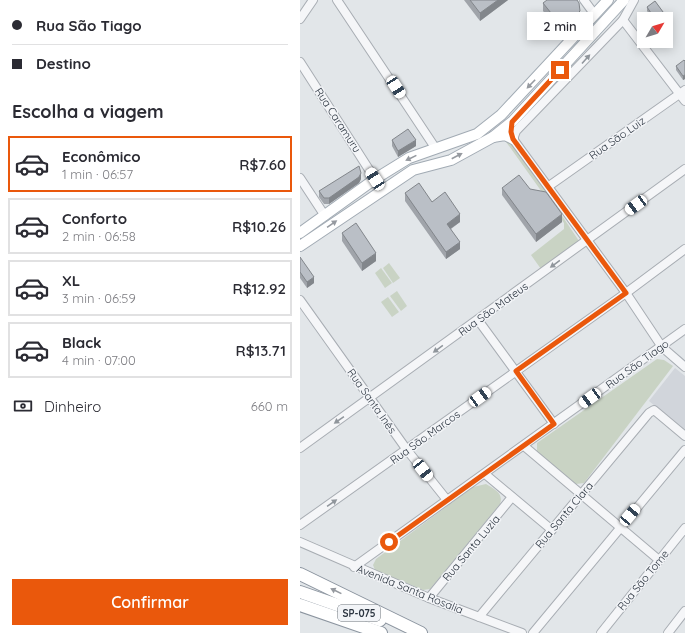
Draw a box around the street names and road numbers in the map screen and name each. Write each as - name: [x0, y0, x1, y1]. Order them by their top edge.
- street label: Rua Caramuru: [312, 85, 364, 155]
- street label: Rua São Luiz: [586, 114, 648, 162]
- street label: Rua São Mateus: [455, 279, 531, 339]
- street label: Rua São Tiago: [603, 336, 672, 392]
- street label: Rua Santa Inês: [344, 366, 400, 436]
- street label: Rua São Marcos: [387, 407, 463, 467]
- street label: Rua Santa Clara: [532, 479, 596, 551]
- street label: Rua Santa Luzia: [439, 512, 503, 584]
- street label: Rua São Tome: [614, 547, 672, 613]
- street label: Avenida Santa Rosalia: [355, 561, 465, 617]
- road number: SP-075: [338, 605, 380, 621]

